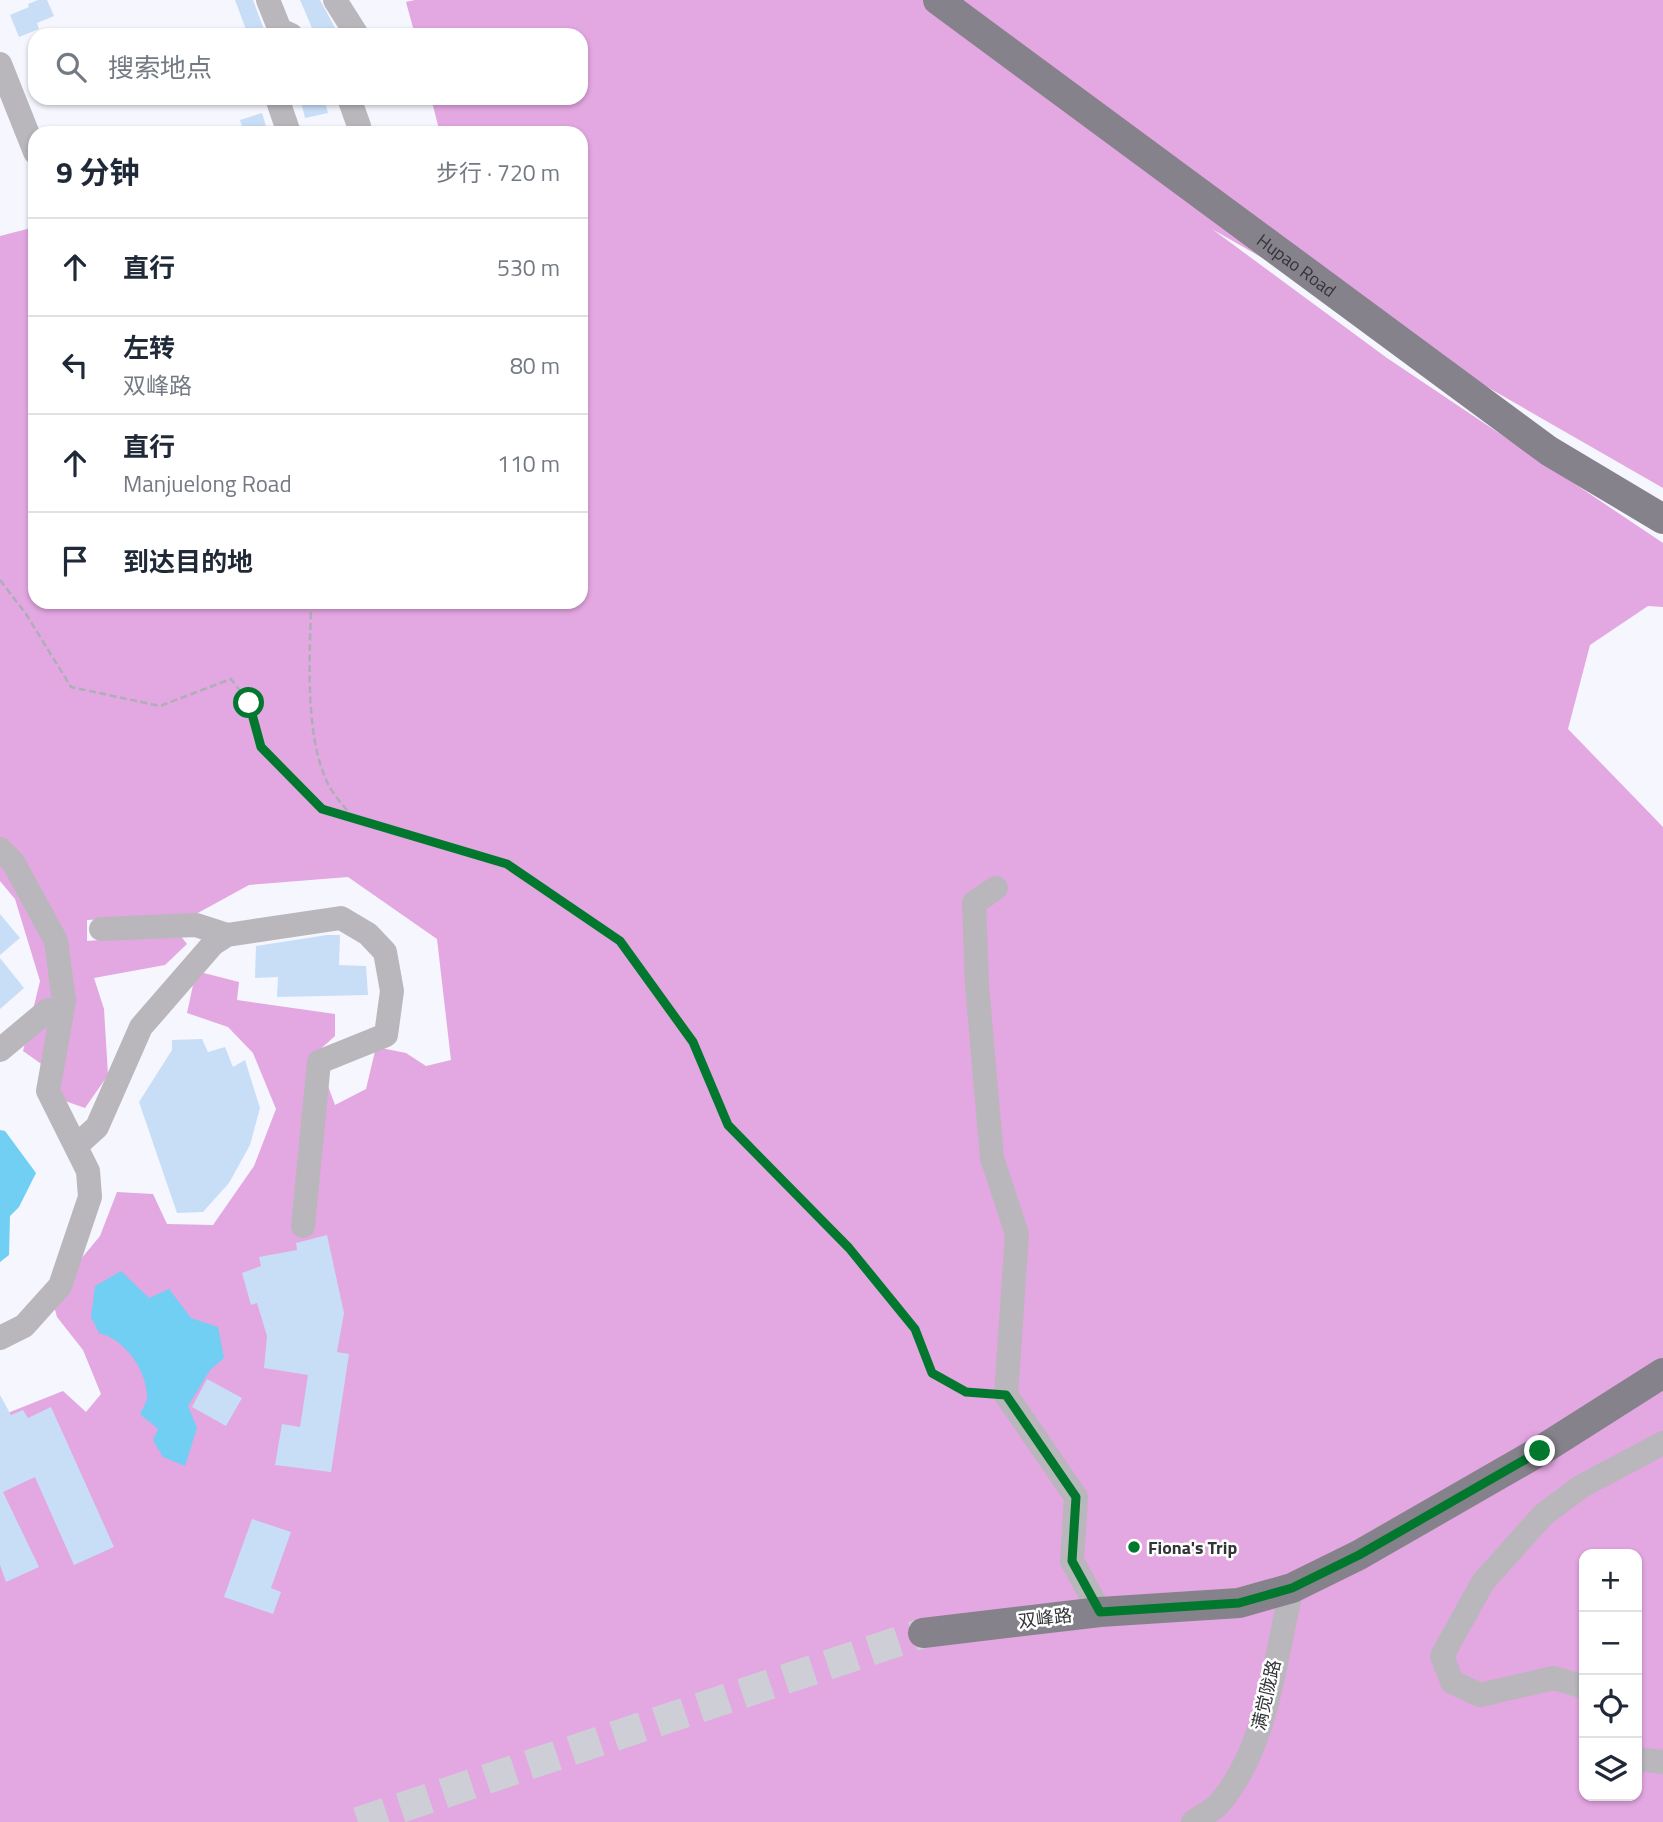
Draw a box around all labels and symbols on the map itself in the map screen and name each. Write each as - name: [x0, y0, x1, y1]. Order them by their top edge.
- street label: Hupao Road: [1252, 226, 1342, 303]
- route start: [233, 687, 264, 718]
- route end: [1524, 1435, 1555, 1466]
- place label: Fiona's Trip: [1148, 1534, 1237, 1561]
- marker: Fiona's Trip: [1126, 1539, 1142, 1555]
- street label: 双峰路: [1017, 1601, 1073, 1635]
- street label: 满觉陇路: [1245, 1657, 1287, 1733]

